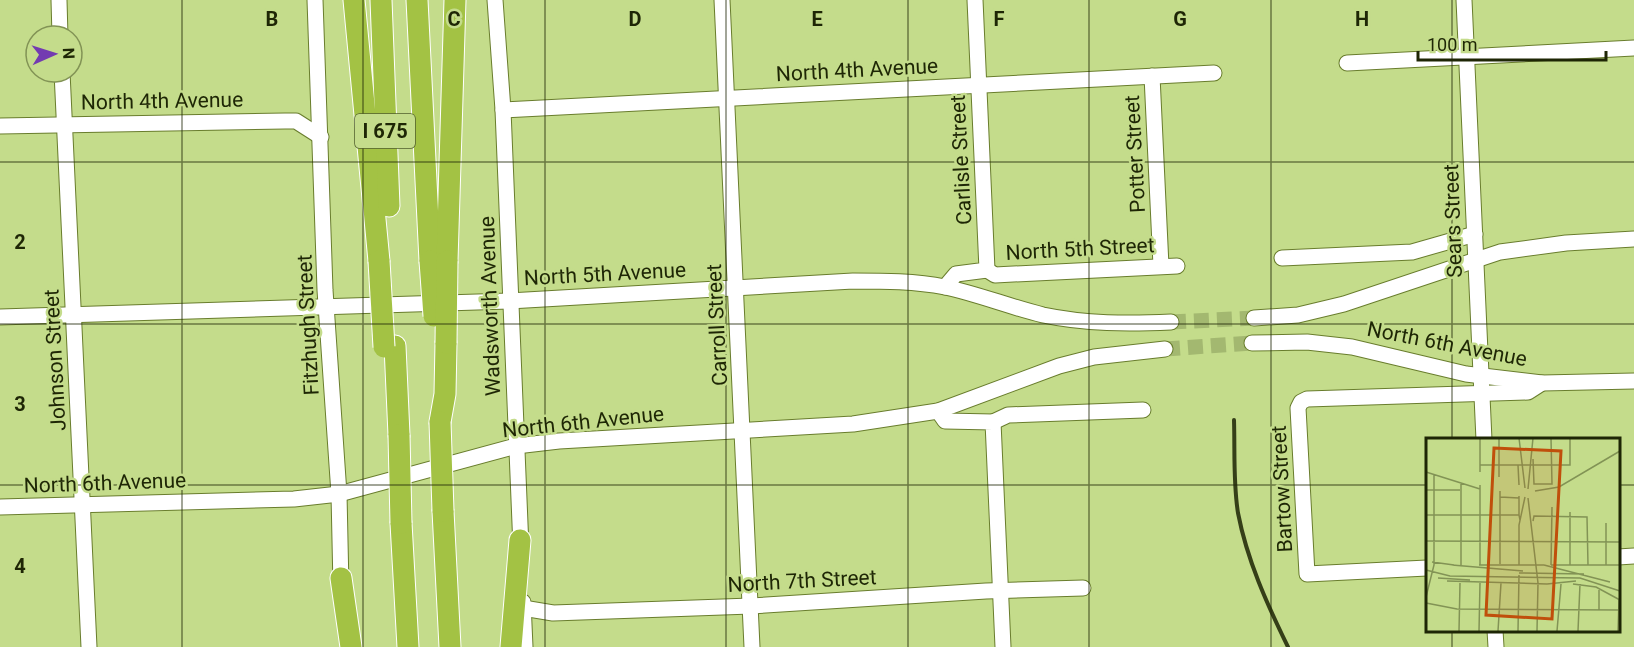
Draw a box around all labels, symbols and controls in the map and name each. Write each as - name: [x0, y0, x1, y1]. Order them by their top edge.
- text: B: [266, 7, 278, 31]
- text: C: [447, 7, 461, 31]
- text: D: [629, 7, 642, 31]
- text: E: [811, 7, 823, 31]
- text: F: [994, 7, 1005, 31]
- text: G: [1173, 7, 1187, 31]
- text: H: [1355, 7, 1369, 31]
- north arrow: [24, 24, 84, 84]
- scale bar: [1418, 24, 1606, 62]
- text: 100 m: [1427, 34, 1478, 55]
- text: N: [59, 47, 78, 59]
- street label: North 4th Avenue: [775, 54, 939, 86]
- street label: North 4th Avenue: [81, 88, 243, 114]
- street label: Carlisle Street: [946, 94, 976, 226]
- street label: Potter Street: [1120, 94, 1150, 213]
- road number: I 675: [355, 114, 415, 148]
- street label: Sears Street: [1439, 164, 1467, 278]
- street label: Wadsworth Avenue: [475, 216, 505, 396]
- text: 2: [14, 230, 26, 254]
- street label: North 5th Street: [1005, 233, 1155, 265]
- street label: Fitzhugh Street: [292, 254, 324, 396]
- street label: North 5th Avenue: [523, 258, 687, 290]
- street label: Carroll Street: [702, 263, 732, 387]
- street label: Johnson Street: [39, 288, 71, 431]
- street label: North 6th Avenue: [1365, 317, 1529, 371]
- text: 3: [14, 392, 26, 416]
- street label: North 6th Avenue: [501, 402, 665, 442]
- street label: Bartow Street: [1267, 425, 1297, 553]
- inset map: [1426, 438, 1619, 632]
- street label: North 6th Avenue: [23, 468, 187, 498]
- text: 4: [14, 554, 26, 578]
- street label: North 7th Street: [727, 565, 877, 597]

